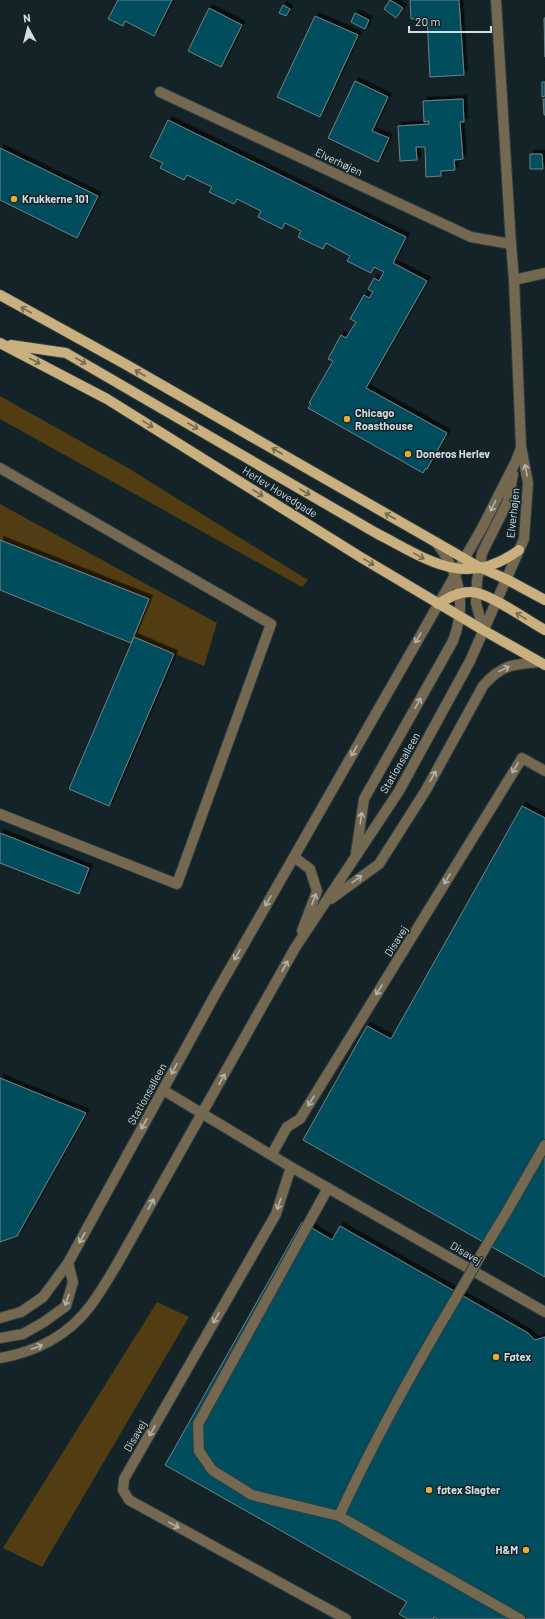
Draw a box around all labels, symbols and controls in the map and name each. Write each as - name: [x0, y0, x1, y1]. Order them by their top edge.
- north arrow: [8, 8, 48, 48]
- scale bar: [409, 8, 491, 34]
- text: N: [22, 11, 31, 24]
- text: 20 m: [415, 14, 441, 28]
- street label: Elverhøjen: [314, 145, 365, 178]
- place label: Krukkerne 101: [22, 192, 89, 205]
- marker: Krukkerne 101: [9, 194, 19, 204]
- one-way arrow: [20, 305, 32, 313]
- one-way arrow: [28, 358, 40, 365]
- one-way arrow: [75, 358, 87, 366]
- one-way arrow: [134, 368, 146, 376]
- place label: Chicago Roasthouse: [355, 406, 413, 432]
- marker: Chicago Roasthouse: [342, 414, 352, 424]
- one-way arrow: [142, 420, 153, 428]
- one-way arrow: [187, 423, 199, 431]
- one-way arrow: [271, 447, 283, 455]
- place label: Doneros Herlev: [416, 447, 490, 460]
- marker: Doneros Herlev: [403, 449, 413, 459]
- street label: Herlev Hovedgade: [240, 463, 320, 520]
- one-way arrow: [521, 464, 529, 477]
- street label: Elverhøjen: [503, 487, 522, 539]
- one-way arrow: [300, 488, 311, 496]
- one-way arrow: [252, 489, 263, 497]
- one-way arrow: [489, 500, 496, 512]
- one-way arrow: [384, 512, 396, 520]
- one-way arrow: [413, 552, 425, 560]
- one-way arrow: [362, 558, 374, 566]
- one-way arrow: [516, 612, 527, 620]
- one-way arrow: [414, 632, 422, 644]
- one-way arrow: [497, 665, 509, 672]
- one-way arrow: [415, 697, 423, 709]
- street label: Stationsalleen: [377, 730, 422, 796]
- one-way arrow: [350, 745, 357, 757]
- one-way arrow: [511, 762, 519, 774]
- one-way arrow: [430, 770, 438, 782]
- one-way arrow: [357, 812, 365, 825]
- one-way arrow: [443, 873, 451, 885]
- one-way arrow: [352, 875, 363, 883]
- one-way arrow: [311, 893, 319, 905]
- one-way arrow: [264, 895, 272, 907]
- street label: Disavej: [381, 923, 410, 959]
- one-way arrow: [233, 949, 241, 961]
- one-way arrow: [282, 960, 290, 972]
- one-way arrow: [375, 984, 383, 996]
- street label: Stationsalleen: [124, 1061, 169, 1127]
- one-way arrow: [170, 1063, 178, 1075]
- one-way arrow: [218, 1073, 226, 1085]
- one-way arrow: [307, 1095, 315, 1107]
- one-way arrow: [140, 1118, 148, 1130]
- one-way arrow: [275, 1197, 282, 1210]
- one-way arrow: [147, 1198, 155, 1210]
- one-way arrow: [78, 1232, 86, 1244]
- street label: Disavej: [448, 1238, 484, 1267]
- one-way arrow: [63, 1294, 70, 1307]
- one-way arrow: [212, 1312, 220, 1324]
- one-way arrow: [31, 1343, 43, 1351]
- place label: Føtex: [504, 1350, 531, 1363]
- marker: Føtex: [491, 1352, 501, 1362]
- street label: Disavej: [120, 1418, 149, 1454]
- one-way arrow: [147, 1425, 155, 1437]
- place label: føtex Slagter: [437, 1483, 501, 1496]
- marker: føtex Slagter: [424, 1485, 434, 1495]
- one-way arrow: [168, 1522, 180, 1529]
- place label: H&M: [495, 1543, 518, 1556]
- marker: H&M: [521, 1545, 531, 1555]

